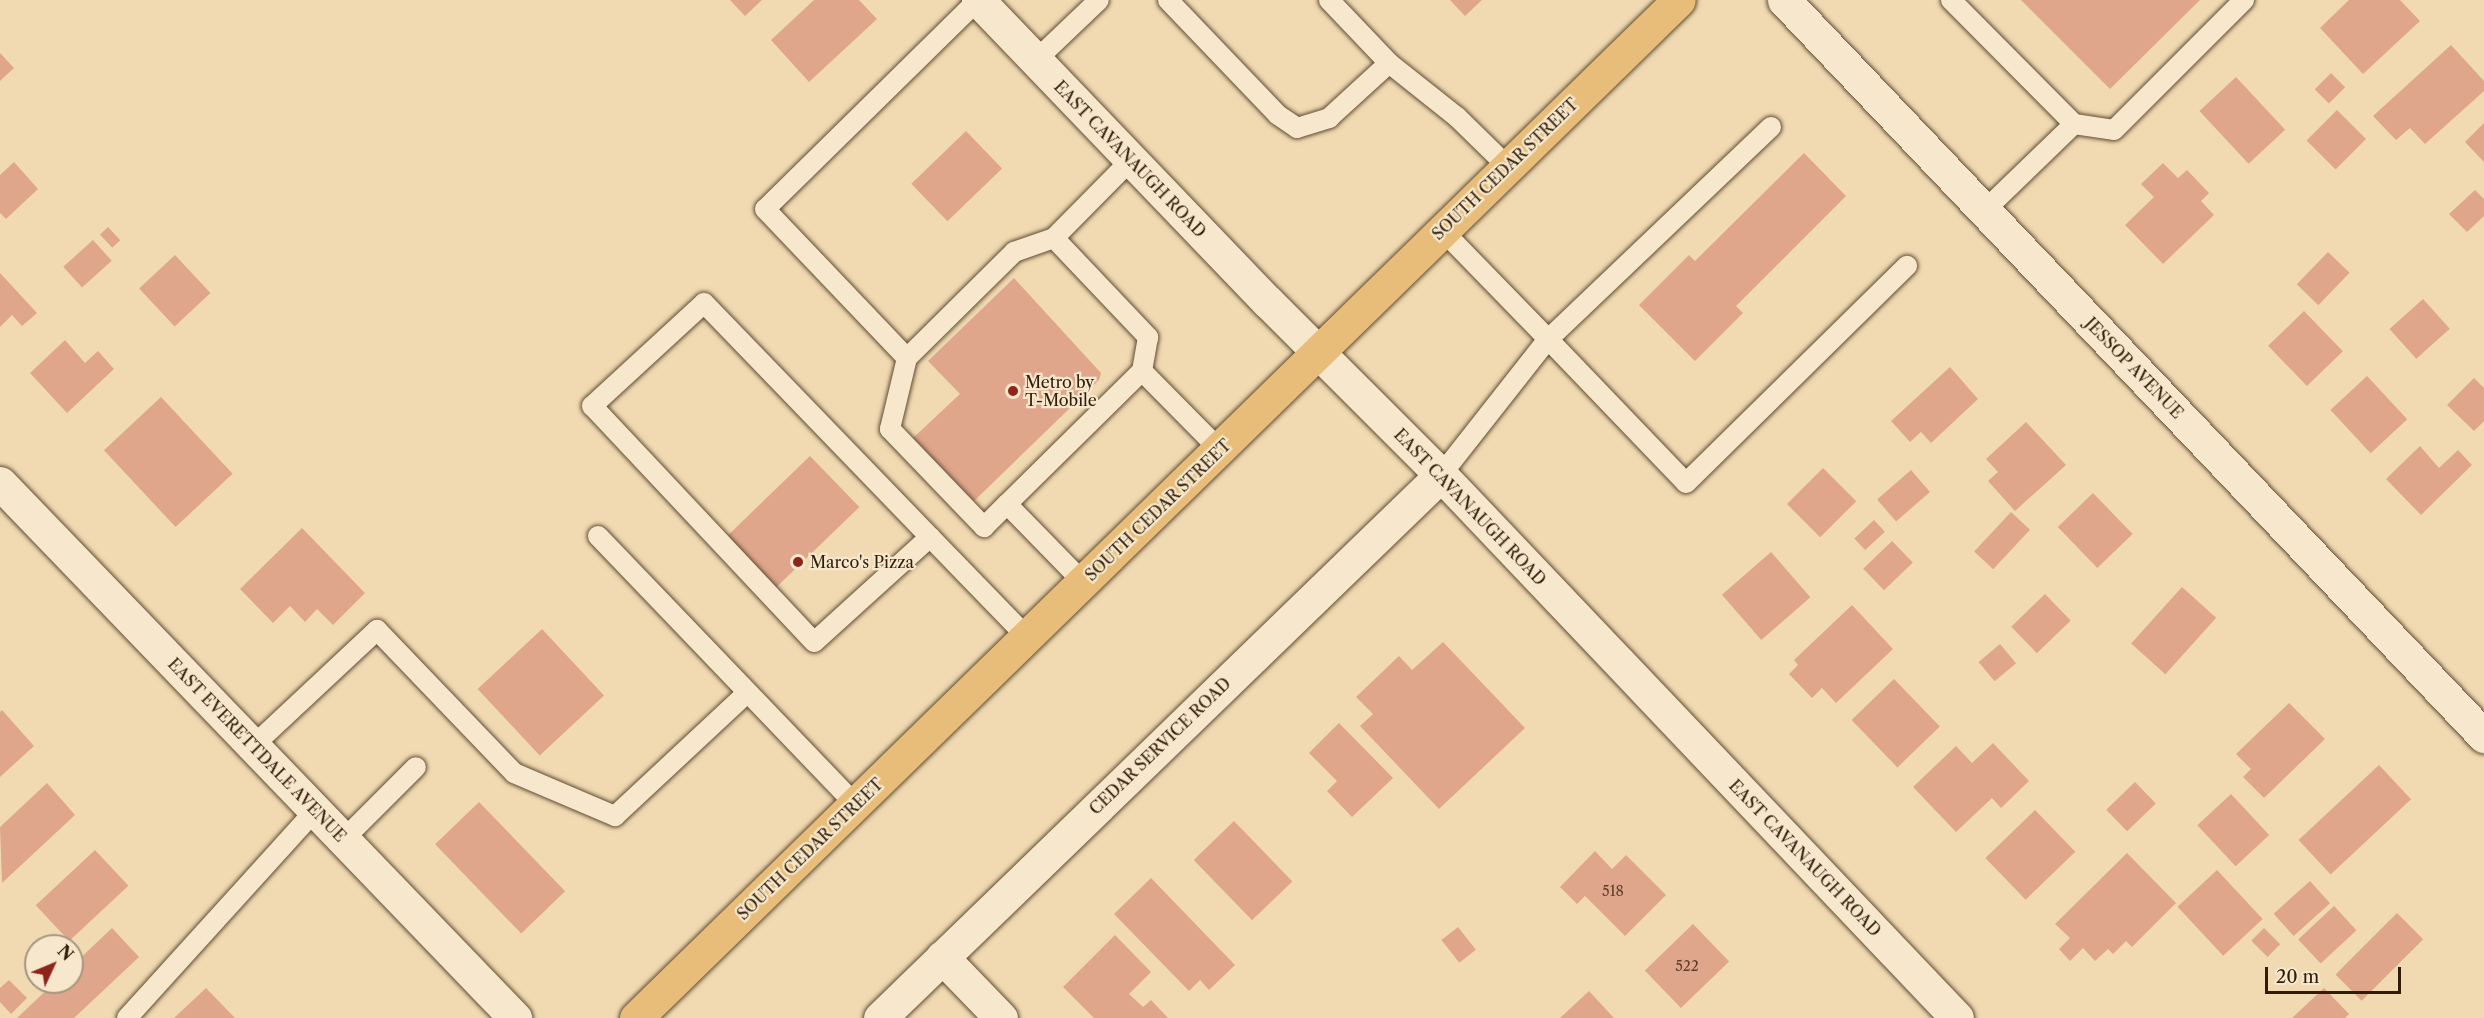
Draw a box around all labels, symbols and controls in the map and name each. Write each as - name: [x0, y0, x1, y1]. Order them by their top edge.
- street label: EAST CAVANAUGH ROAD: [1050, 77, 1210, 241]
- street label: SOUTH CEDAR STREET: [1428, 94, 1582, 244]
- street label: JESSOP AVENUE: [2081, 313, 2187, 423]
- place label: Metro by T-Mobile: [1025, 372, 1097, 410]
- marker: Metro by T-Mobile: [1006, 384, 1020, 398]
- street label: EAST CAVANAUGH ROAD: [1390, 425, 1550, 589]
- street label: SOUTH CEDAR STREET: [1081, 435, 1235, 585]
- place label: Marco's Pizza: [810, 552, 914, 572]
- marker: Marco's Pizza: [791, 555, 805, 569]
- street label: EAST EVERETTDALE AVENUE: [164, 654, 350, 846]
- street label: CEDAR SERVICE ROAD: [1085, 673, 1235, 819]
- street label: SOUTH CEDAR STREET: [733, 774, 887, 924]
- street label: EAST CAVANAUGH ROAD: [1725, 776, 1885, 940]
- house number: 518: [1602, 883, 1624, 899]
- north arrow: [24, 934, 84, 994]
- text: N: [53, 941, 78, 965]
- scale bar: [2268, 955, 2404, 993]
- house number: 522: [1675, 958, 1699, 974]
- text: 20 m: [2276, 966, 2319, 988]

